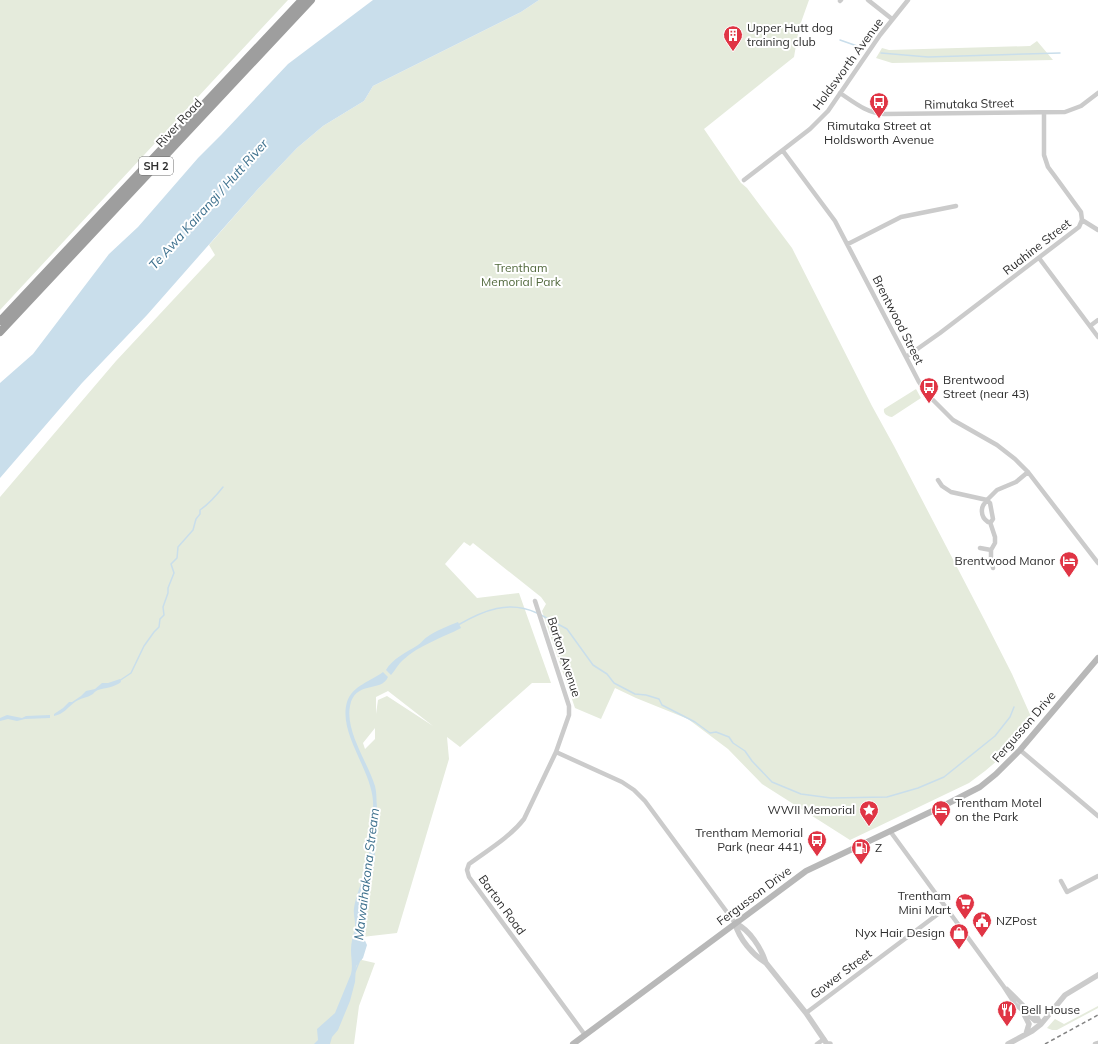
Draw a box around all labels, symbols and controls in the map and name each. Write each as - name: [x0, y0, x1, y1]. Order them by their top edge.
- street label: Holdsworth Avenue: [809, 15, 886, 113]
- place label: Upper Hutt dog training club: [747, 20, 833, 49]
- building icon: Upper Hutt dog training club: [722, 24, 744, 52]
- bus stop icon: Rimutaka Street at Holdsworth Avenue: [868, 91, 890, 119]
- street label: River Road: [152, 95, 205, 150]
- street label: Rimutaka Street: [924, 95, 1014, 112]
- place label: Rimutaka Street at Holdsworth Avenue: [824, 118, 934, 147]
- water label: Te Awa Kairangi / Hutt River: [145, 135, 272, 273]
- road number: SH 2: [139, 157, 173, 175]
- street label: Ruahine Street: [1000, 215, 1074, 278]
- park label: Trentham Memorial Park: [481, 260, 562, 289]
- street label: Brentwood Street: [870, 273, 927, 367]
- place label: Brentwood Street (near 43): [943, 372, 1030, 401]
- bus stop icon: Brentwood Street (near 43): [918, 376, 940, 404]
- hotel icon: Brentwood Manor: [1058, 550, 1080, 578]
- place label: Brentwood Manor: [955, 553, 1056, 568]
- street label: Barton Avenue: [545, 615, 584, 699]
- street label: Fergusson Drive: [989, 688, 1059, 765]
- place label: Trentham Motel on the Park: [955, 795, 1042, 824]
- place icon: WWII Memorial: [858, 799, 880, 827]
- hotel icon: Trentham Motel on the Park: [930, 799, 952, 827]
- place label: WWII Memorial: [767, 802, 855, 817]
- water label: Mawaihakona Stream: [350, 807, 382, 941]
- place label: Trentham Memorial Park (near 441): [695, 825, 803, 854]
- bus stop icon: Trentham Memorial Park (near 441): [806, 829, 828, 857]
- fuel station icon: Z: [850, 837, 872, 865]
- place label: Z: [875, 840, 882, 855]
- street label: Fergusson Drive: [713, 863, 794, 928]
- street label: Barton Road: [476, 872, 529, 938]
- place label: Trentham Mini Mart: [898, 888, 951, 917]
- supermarket icon: Trentham Mini Mart: [954, 892, 976, 920]
- public building icon: NZPost: [971, 910, 993, 938]
- place label: NZPost: [996, 913, 1037, 928]
- shop icon: Nyx Hair Design: [948, 922, 970, 950]
- place label: Nyx Hair Design: [855, 925, 945, 940]
- street label: Gower Street: [807, 946, 874, 1002]
- restaurant icon: Bell House: [996, 999, 1018, 1027]
- place label: Bell House: [1021, 1002, 1080, 1017]

